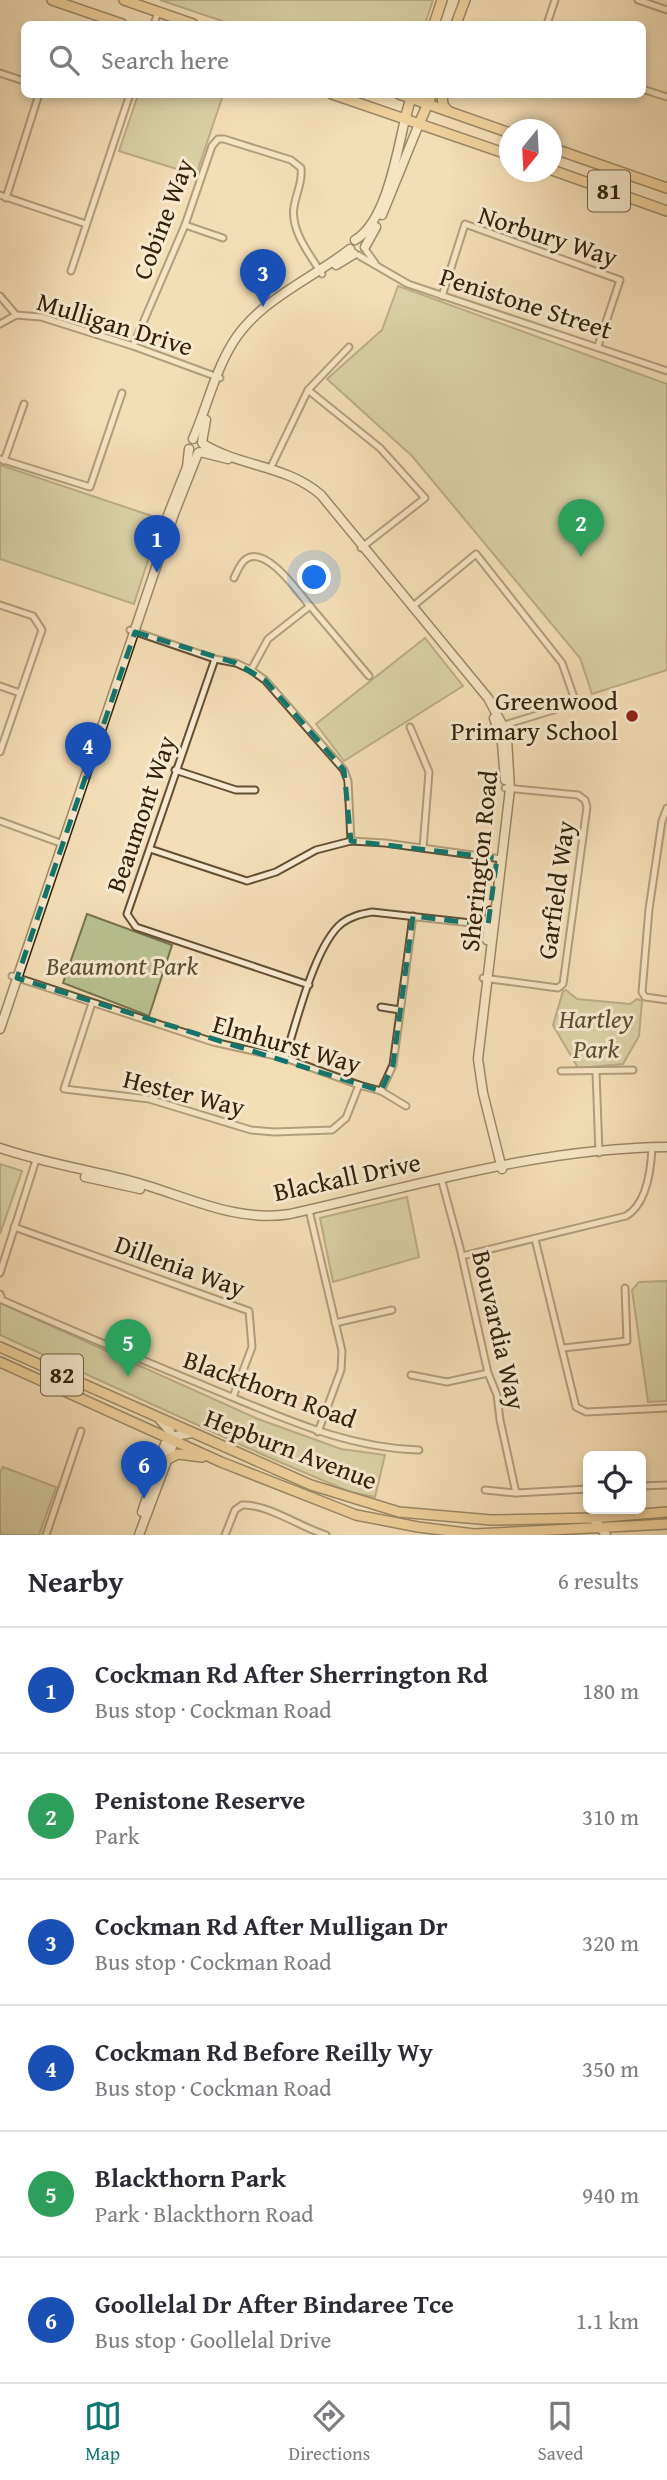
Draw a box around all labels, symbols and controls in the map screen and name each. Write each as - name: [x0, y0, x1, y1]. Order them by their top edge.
- search box: [21, 21, 646, 98]
- text: Search here: [101, 40, 229, 79]
- icon: search: [45, 41, 83, 79]
- north arrow: [499, 119, 562, 182]
- street label: Cobine Way: [122, 153, 204, 285]
- road number: 81: [588, 170, 630, 211]
- street label: Norbury Way: [474, 195, 623, 276]
- pin: 3: [240, 249, 286, 307]
- street label: Penistone Street: [435, 256, 617, 349]
- street label: Mulligan Drive: [32, 281, 198, 366]
- pin: 2: [558, 499, 604, 557]
- pin: 1: [134, 515, 180, 573]
- your location: [297, 560, 331, 594]
- place label: Greenwood Primary School: [451, 681, 618, 750]
- marker: Greenwood Primary School: [624, 708, 640, 724]
- pin: 4: [65, 722, 111, 780]
- street label: Beaumont Way: [95, 730, 186, 898]
- street label: Sherington Road: [450, 768, 507, 954]
- street label: Garfield Way: [526, 818, 585, 962]
- park label: Beaumont Park: [45, 946, 198, 985]
- park label: Hartley Park: [558, 999, 633, 1068]
- street label: Elmhurst Way: [208, 1004, 366, 1083]
- street label: Hester Way: [119, 1059, 249, 1126]
- street label: Blackall Drive: [270, 1142, 424, 1211]
- street label: Dillenia Way: [110, 1224, 251, 1307]
- street label: Bouvardia Way: [462, 1246, 537, 1414]
- pin: 5: [105, 1319, 151, 1377]
- street label: Blackthorn Road: [178, 1339, 362, 1438]
- road number: 82: [41, 1354, 83, 1395]
- street label: Hepburn Avenue: [199, 1398, 383, 1499]
- pin: 6: [121, 1441, 167, 1499]
- map controls: [583, 1451, 646, 1514]
- button: locate: [583, 1451, 646, 1514]
- text: Nearby: [28, 1559, 124, 1603]
- text: 6 results: [558, 1564, 639, 1597]
- text: Cockman Rd After Sherrington Rd: [95, 1654, 488, 1693]
- text: 1: [45, 1674, 57, 1707]
- text: 180 m: [582, 1674, 639, 1707]
- text: Bus stop · Cockman Road: [95, 1693, 332, 1726]
- text: Penistone Reserve: [95, 1780, 305, 1819]
- text: 2: [45, 1800, 57, 1833]
- text: 310 m: [582, 1800, 639, 1833]
- text: Park: [95, 1819, 139, 1852]
- text: Cockman Rd After Mulligan Dr: [95, 1906, 448, 1945]
- text: 3: [45, 1926, 57, 1959]
- text: 320 m: [582, 1926, 639, 1959]
- text: Bus stop · Cockman Road: [95, 1945, 332, 1978]
- text: Cockman Rd Before Reilly Wy: [95, 2032, 433, 2071]
- text: 4: [45, 2052, 57, 2085]
- text: 350 m: [582, 2052, 639, 2085]
- text: Bus stop · Cockman Road: [95, 2071, 332, 2104]
- text: Blackthorn Park: [95, 2158, 286, 2197]
- text: 5: [45, 2178, 57, 2211]
- text: 940 m: [582, 2178, 639, 2211]
- text: Park · Blackthorn Road: [95, 2197, 314, 2230]
- text: Goollelal Dr After Bindaree Tce: [95, 2284, 454, 2323]
- text: 6: [45, 2304, 57, 2337]
- text: 1.1 km: [576, 2304, 639, 2337]
- text: Bus stop · Goollelal Drive: [95, 2323, 331, 2356]
- tab: Map: [84, 2397, 122, 2467]
- tab: Directions: [289, 2397, 370, 2467]
- tab: Saved: [537, 2397, 583, 2467]

